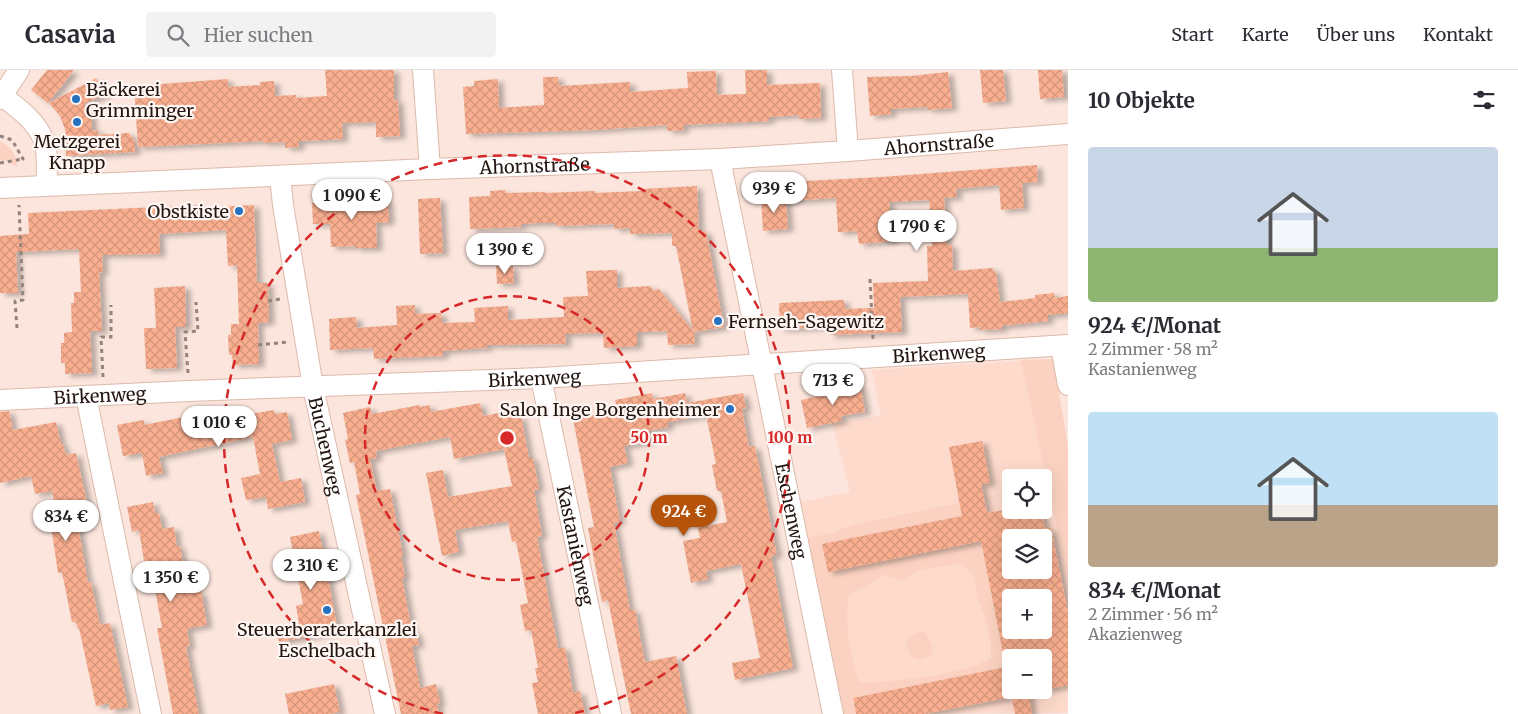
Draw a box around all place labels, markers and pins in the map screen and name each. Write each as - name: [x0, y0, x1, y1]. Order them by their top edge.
- place label: Bäckerei Grimminger: [86, 78, 194, 122]
- marker: Bäckerei Grimminger: [70, 93, 82, 105]
- marker: Metzgerei Knapp: [71, 116, 83, 128]
- place label: Metzgerei Knapp: [34, 130, 121, 174]
- pin: 939 €: [739, 172, 809, 214]
- pin: 1 090 €: [306, 178, 398, 221]
- place label: Obstkiste: [147, 200, 229, 223]
- marker: Obstkiste: [233, 205, 245, 217]
- pin: 1 790 €: [871, 210, 963, 252]
- pin: 1 390 €: [459, 232, 551, 275]
- place label: Fernseh-Sagewitz: [728, 310, 884, 333]
- marker: Fernseh-Sagewitz: [712, 315, 724, 327]
- pin: 713 €: [798, 364, 868, 406]
- place label: Salon Inge Borgenheimer: [499, 398, 720, 421]
- marker: Salon Inge Borgenheimer: [724, 403, 736, 415]
- pin: 1 010 €: [173, 406, 265, 448]
- centre of rings: [498, 429, 516, 447]
- pin: 924 €: [649, 494, 719, 537]
- pin: 834 €: [31, 500, 101, 542]
- pin: 2 310 €: [265, 548, 357, 591]
- pin: 1 350 €: [125, 560, 217, 603]
- marker: Steuerberaterkanzlei Eschelbach: [321, 604, 333, 616]
- place label: Steuerberaterkanzlei Eschelbach: [237, 618, 417, 662]

